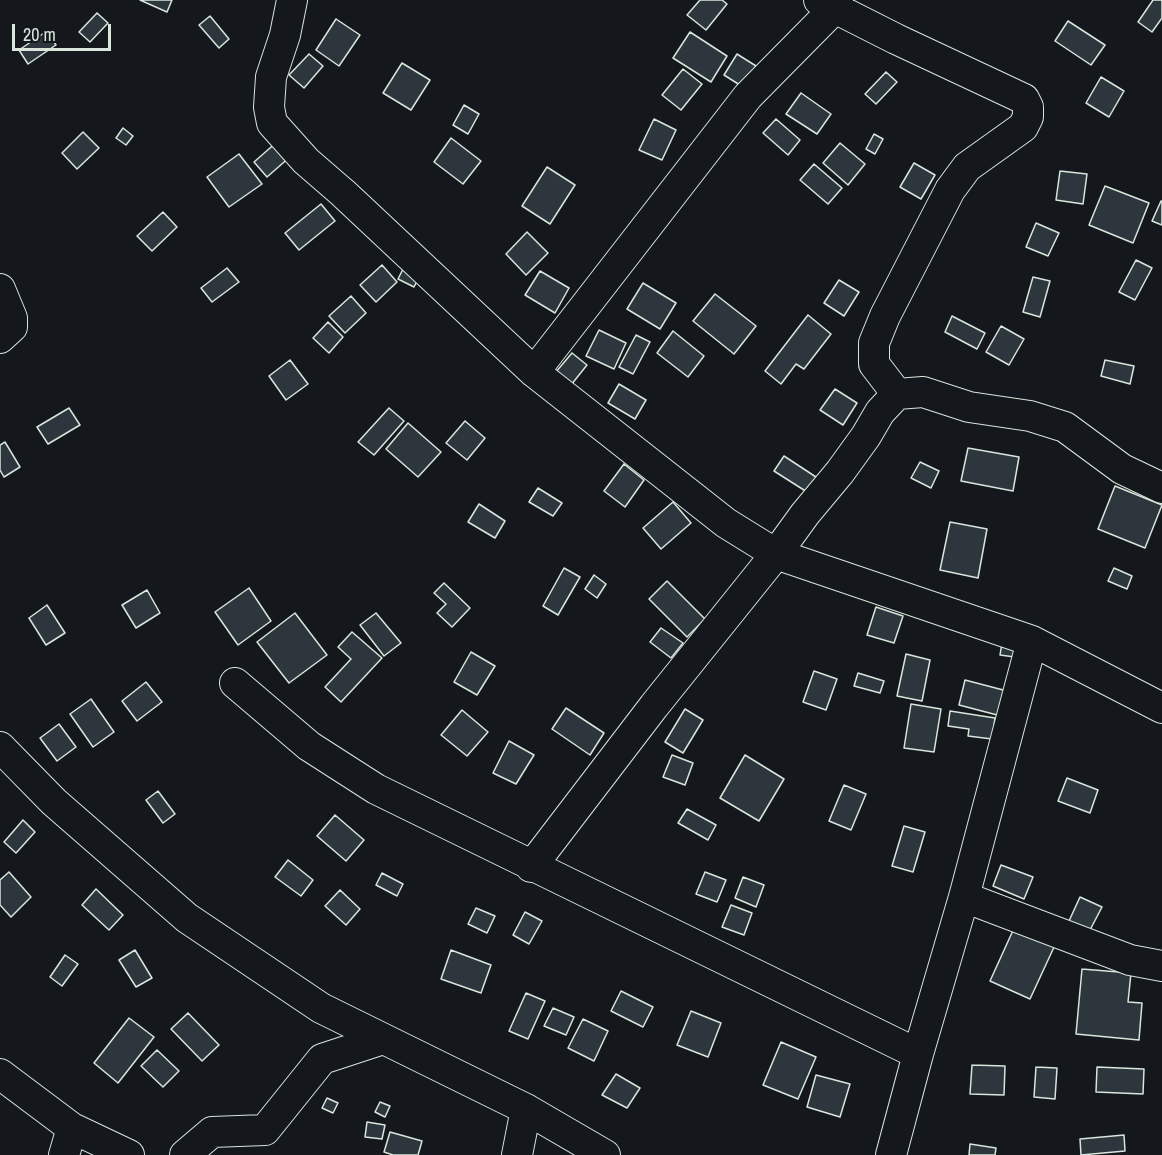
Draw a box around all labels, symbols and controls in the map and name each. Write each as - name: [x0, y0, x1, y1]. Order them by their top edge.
- scale bar: [15, 12, 114, 50]
- text: 20 m: [23, 22, 56, 47]

